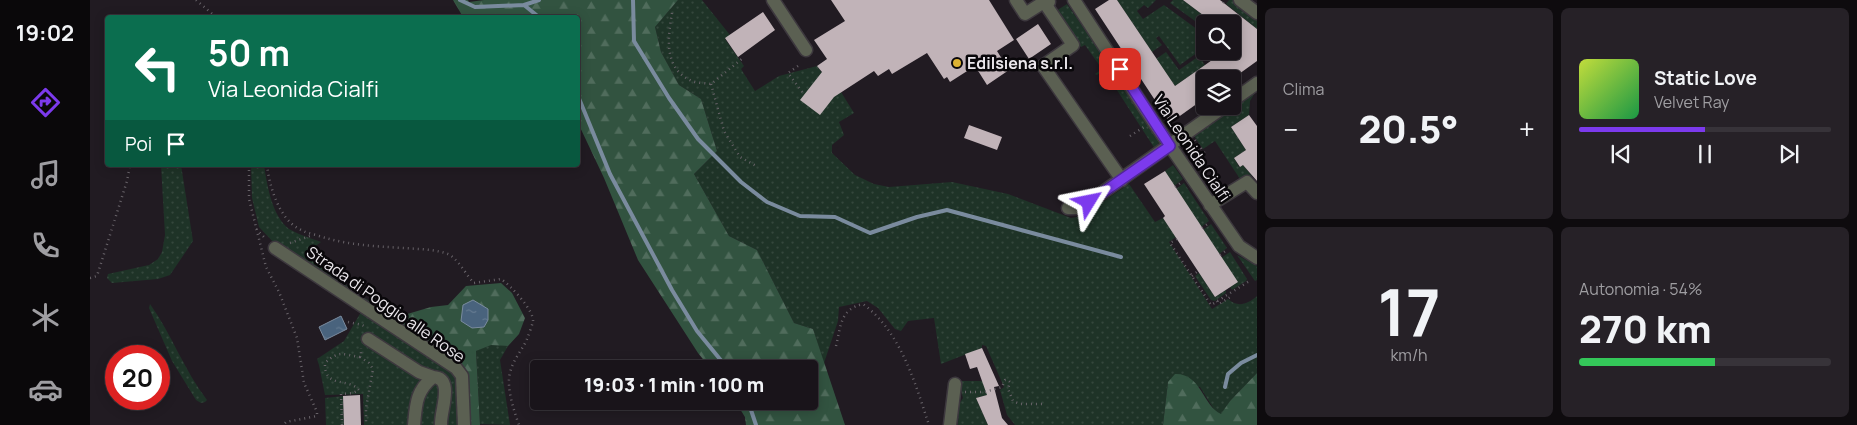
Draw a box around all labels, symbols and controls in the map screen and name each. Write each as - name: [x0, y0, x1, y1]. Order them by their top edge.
- map controls: [1196, 15, 1241, 115]
- button: search: [1196, 15, 1241, 60]
- text: 19:02: [16, 18, 74, 48]
- text: 50 m: [208, 29, 290, 77]
- icon: left: [125, 35, 190, 100]
- pin: [1099, 48, 1141, 90]
- place label: Edilsiena s.r.l.: [967, 52, 1073, 74]
- icon: arrive: [1106, 55, 1134, 83]
- marker: Edilsiena s.r.l.: [951, 57, 963, 69]
- text: Static Love: [1654, 65, 1757, 91]
- button: layers: [1196, 70, 1241, 115]
- text: Via Leonida Cialfi: [208, 74, 379, 104]
- text: Clima: [1283, 78, 1324, 100]
- icon: directions: [28, 85, 63, 120]
- street label: Via Leonida Cialfi: [1148, 90, 1236, 206]
- text: Velvet Ray: [1654, 91, 1730, 113]
- text: 20.5°: [1358, 102, 1459, 154]
- text: −: [1283, 110, 1298, 148]
- text: +: [1519, 110, 1535, 148]
- icon: arrive: [162, 130, 190, 158]
- text: Poi: [125, 131, 152, 157]
- icon: previous: [1607, 140, 1635, 168]
- icon: pause: [1691, 140, 1719, 168]
- icon: next: [1775, 140, 1803, 168]
- icon: music: [28, 157, 63, 192]
- position arrow: [1062, 175, 1114, 227]
- icon: phone: [28, 228, 63, 263]
- street label: Strada di Poggio alle Rose: [302, 241, 470, 367]
- text: 17: [1377, 267, 1441, 356]
- text: Autonomia · 54%: [1579, 278, 1702, 300]
- icon: climate: [28, 300, 63, 335]
- text: 270 km: [1579, 302, 1712, 354]
- text: km/h: [1390, 344, 1428, 366]
- speed limit sign: 20: [105, 345, 170, 410]
- icon: car: [28, 372, 63, 407]
- text: 19:03 · 1 min · 100 m: [584, 372, 764, 398]

